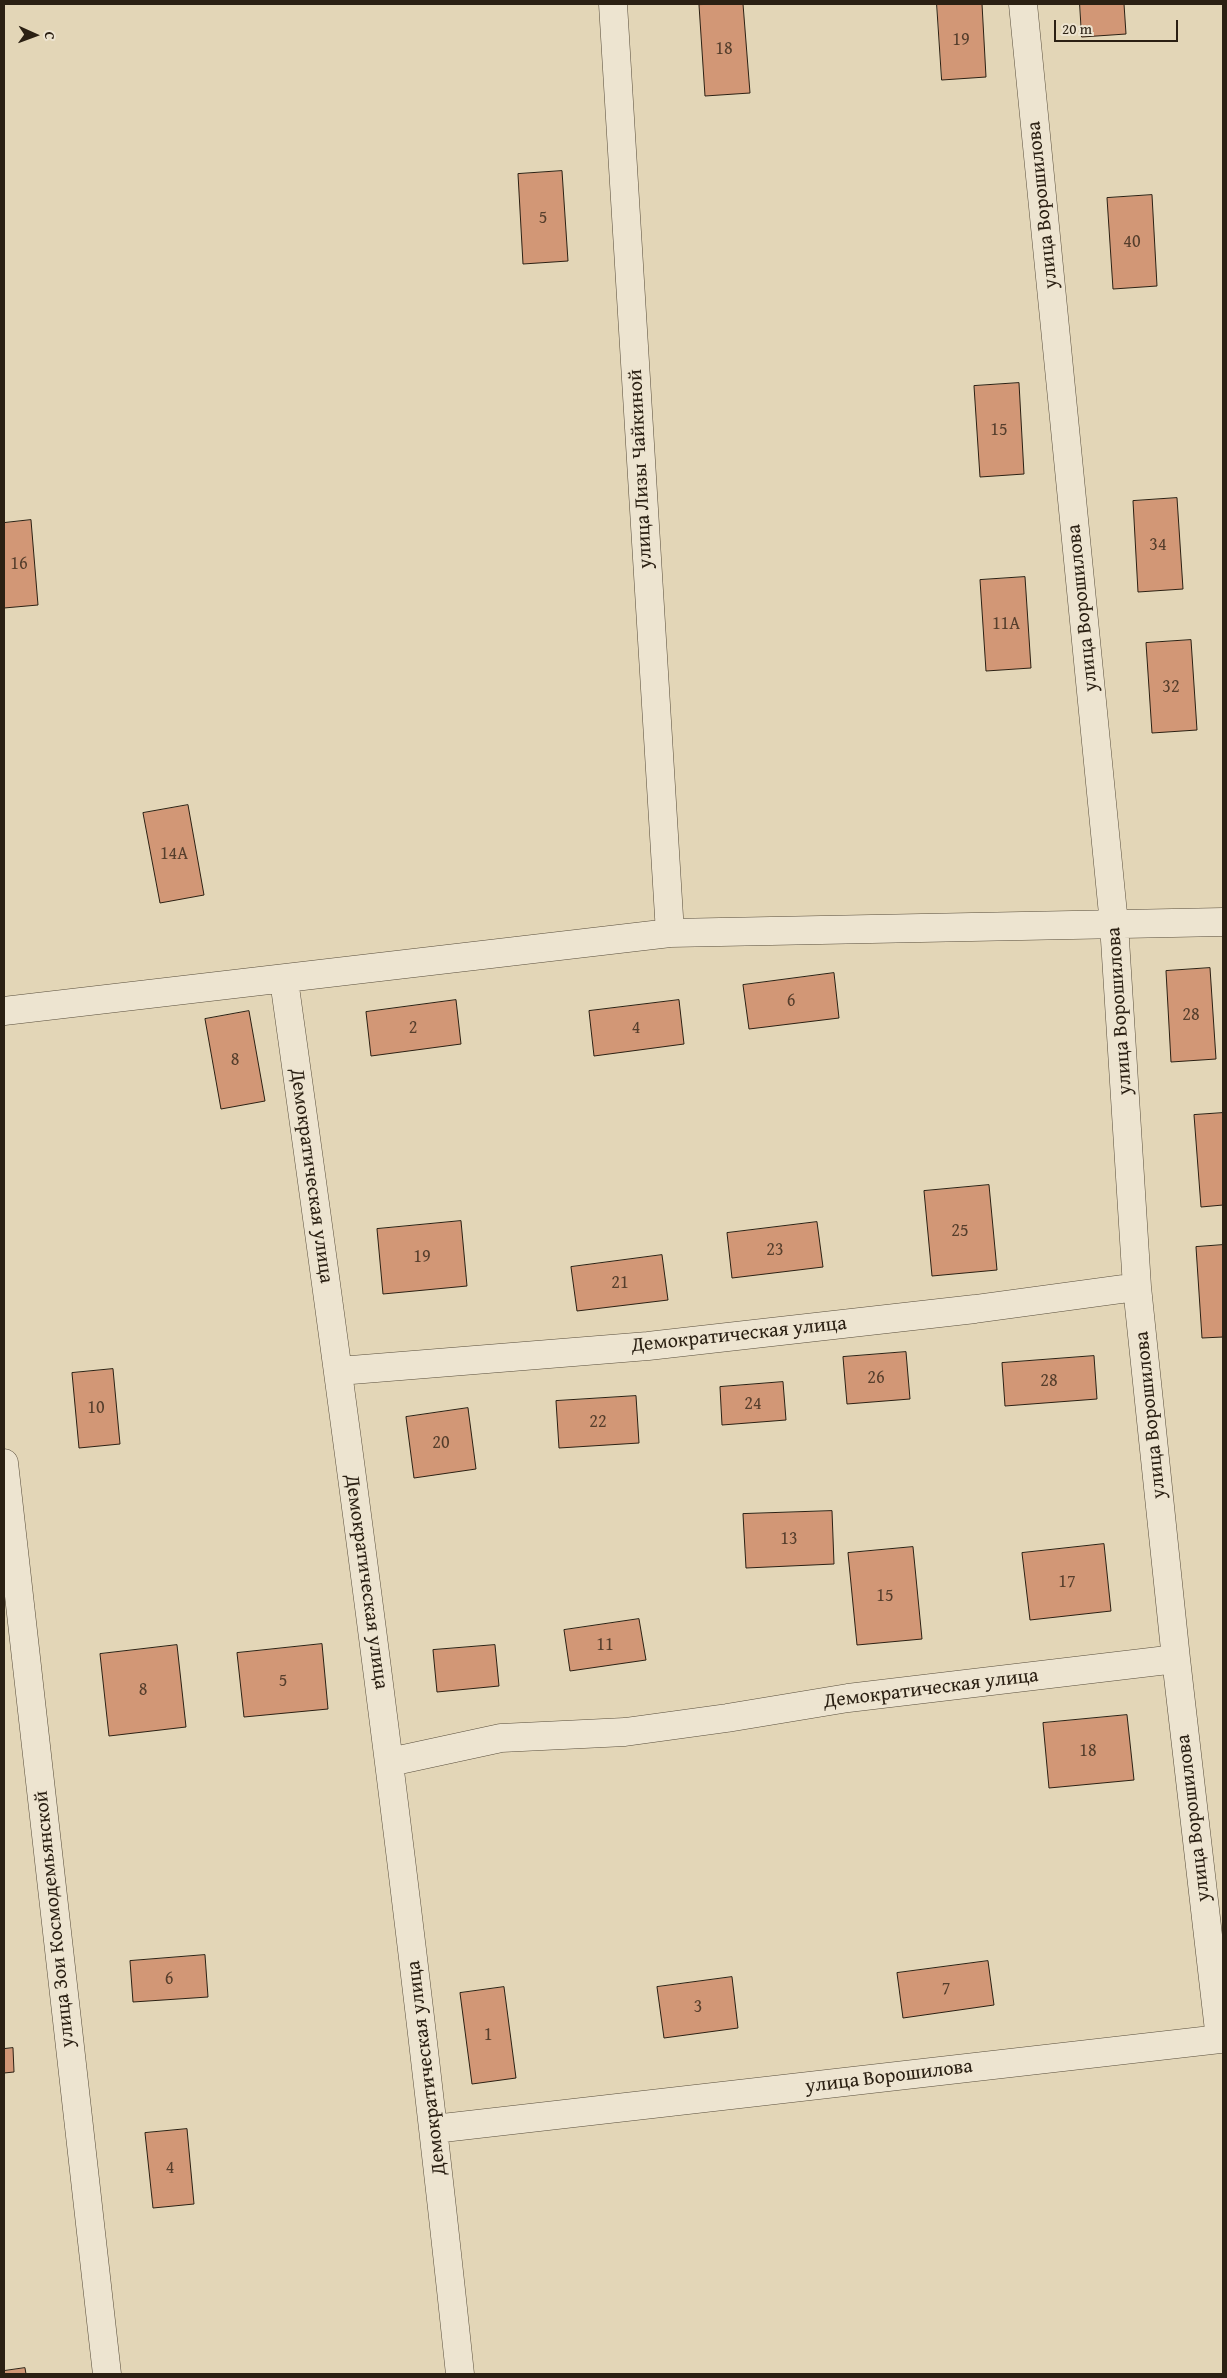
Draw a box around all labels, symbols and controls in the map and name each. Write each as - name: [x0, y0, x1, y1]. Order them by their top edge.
- north arrow: [10, 10, 60, 60]
- scale bar: [1057, 10, 1181, 42]
- text: 20 m: [1062, 18, 1092, 39]
- house number: 19: [952, 29, 970, 51]
- text: С: [40, 31, 60, 40]
- house number: 18: [715, 38, 733, 60]
- street label: улица Ворошилова: [1022, 120, 1064, 290]
- house number: 5: [539, 207, 547, 229]
- house number: 40: [1123, 231, 1141, 253]
- street label: улица Лизы Чайкиной: [624, 369, 658, 569]
- house number: 15: [990, 419, 1008, 441]
- street label: улица Ворошилова: [1062, 523, 1104, 693]
- house number: 34: [1149, 534, 1167, 556]
- house number: 16: [10, 553, 28, 575]
- house number: 11А: [992, 613, 1020, 635]
- house number: 32: [1162, 676, 1180, 698]
- house number: 14А: [160, 843, 188, 865]
- street label: улица Ворошилова: [1102, 926, 1138, 1096]
- house number: 6: [787, 990, 795, 1012]
- house number: 28: [1182, 1004, 1200, 1026]
- house number: 2: [409, 1017, 417, 1039]
- house number: 4: [632, 1017, 640, 1039]
- house number: 8: [231, 1049, 239, 1071]
- street label: Демократическая улица: [284, 1067, 338, 1285]
- house number: 25: [951, 1220, 969, 1242]
- house number: 23: [766, 1239, 784, 1261]
- house number: 19: [413, 1246, 431, 1268]
- house number: 21: [611, 1272, 629, 1294]
- street label: Демократическая улица: [630, 1312, 848, 1358]
- street label: улица Ворошилова: [1130, 1330, 1172, 1500]
- house number: 26: [867, 1367, 885, 1389]
- house number: 28: [1040, 1370, 1058, 1392]
- house number: 24: [744, 1393, 762, 1415]
- house number: 10: [87, 1397, 105, 1419]
- house number: 22: [589, 1411, 607, 1433]
- house number: 20: [432, 1432, 450, 1454]
- street label: Демократическая улица: [339, 1473, 393, 1691]
- house number: 13: [780, 1528, 798, 1550]
- house number: 17: [1058, 1571, 1076, 1593]
- house number: 15: [876, 1585, 894, 1607]
- house number: 11: [596, 1634, 614, 1656]
- street label: Демократическая улица: [822, 1664, 1040, 1714]
- house number: 5: [279, 1670, 287, 1692]
- house number: 8: [139, 1679, 147, 1701]
- street label: улица Ворошилова: [1172, 1733, 1216, 1903]
- house number: 18: [1079, 1740, 1097, 1762]
- street label: улица Зои Космодемьянской: [30, 1789, 80, 2049]
- street label: Демократическая улица: [402, 1959, 452, 2177]
- house number: 6: [165, 1968, 173, 1990]
- house number: 7: [942, 1978, 950, 2000]
- house number: 3: [694, 1996, 702, 2018]
- house number: 1: [484, 2024, 492, 2046]
- street label: улица Ворошилова: [804, 2055, 974, 2099]
- house number: 4: [166, 2157, 174, 2179]

